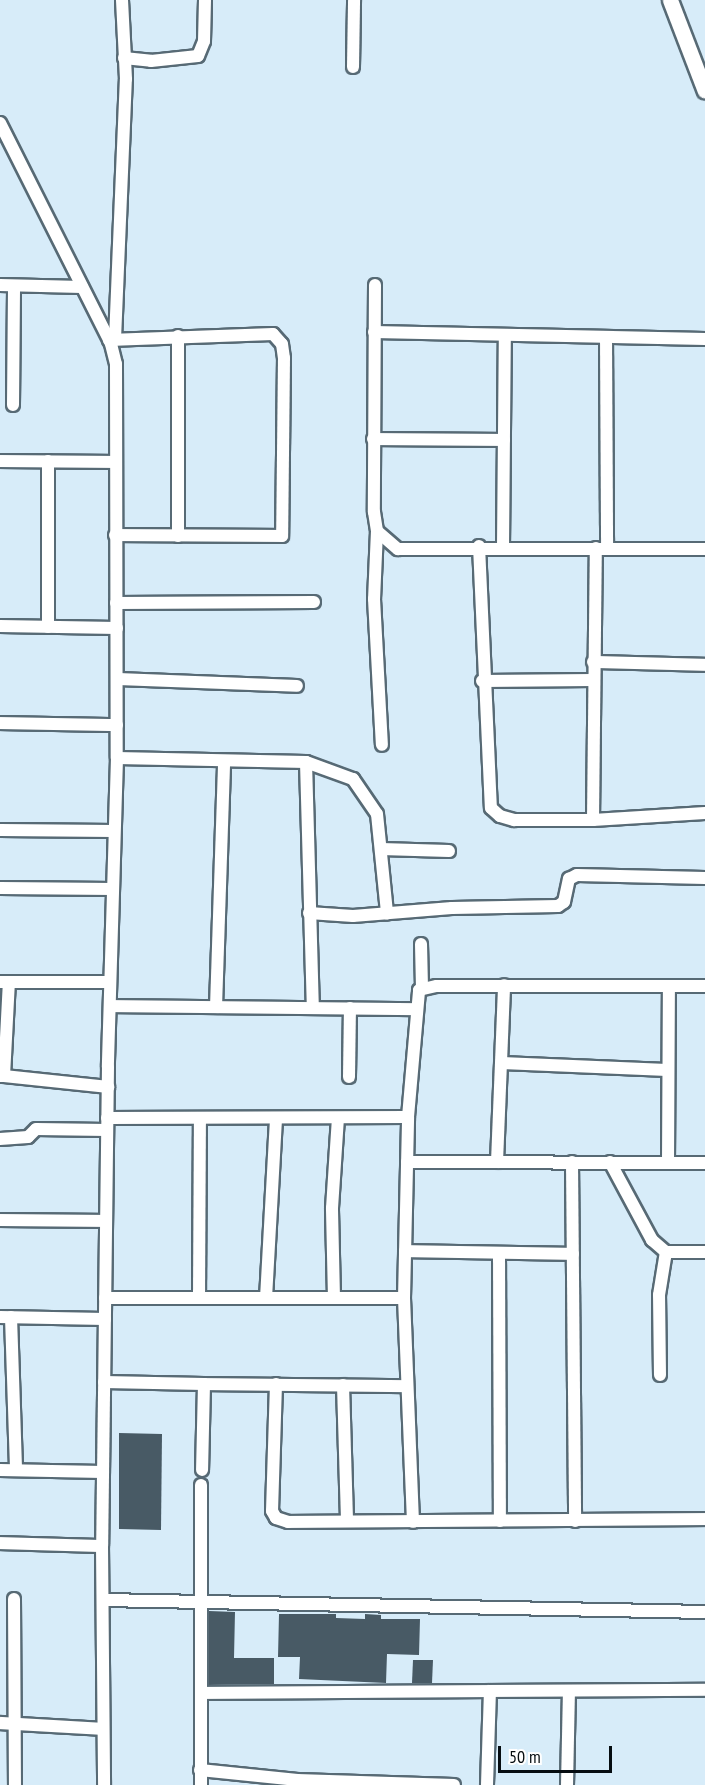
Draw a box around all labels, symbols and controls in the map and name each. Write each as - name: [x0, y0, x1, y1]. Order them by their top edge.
- scale bar: [501, 1734, 615, 1772]
- text: 50 m: [509, 1745, 541, 1768]

